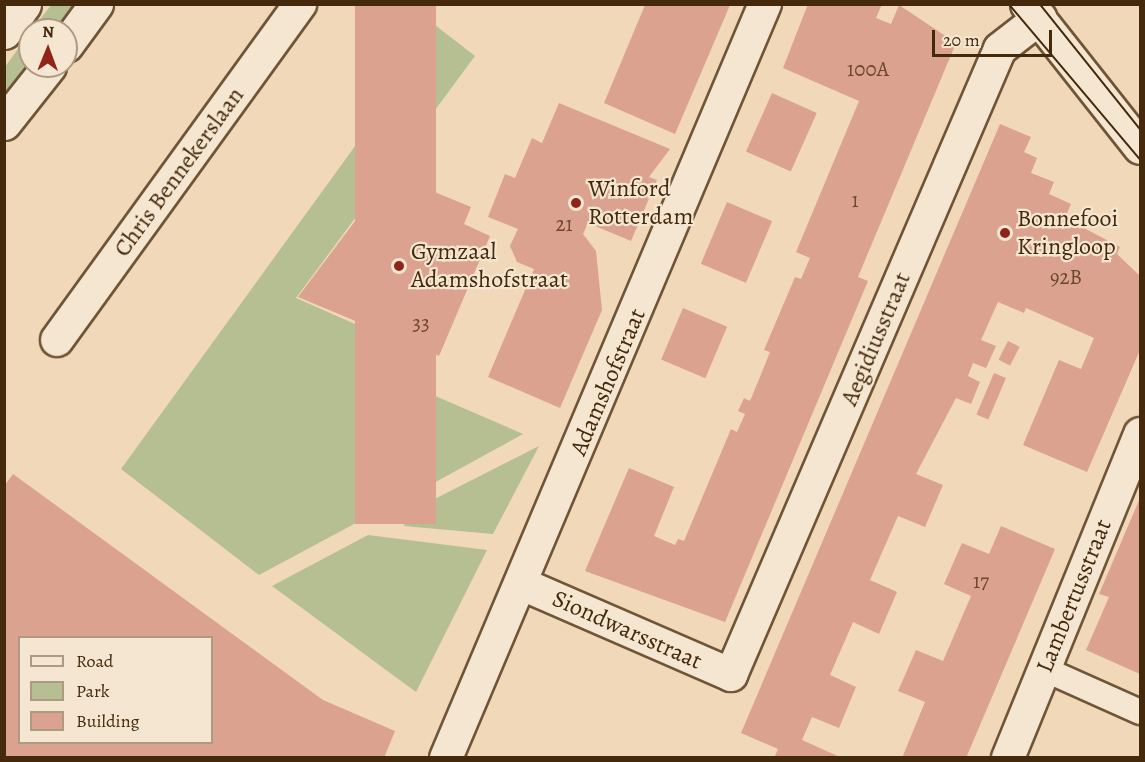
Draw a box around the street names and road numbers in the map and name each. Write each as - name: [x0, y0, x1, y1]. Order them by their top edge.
- street label: Chris Bennekerslaan: [108, 82, 250, 262]
- street label: Aegidiusstraat: [835, 268, 917, 410]
- street label: Adamshofstraat: [564, 304, 652, 460]
- street label: Lambertusstraat: [1030, 515, 1118, 677]
- street label: Siondwarsstraat: [548, 584, 706, 676]

